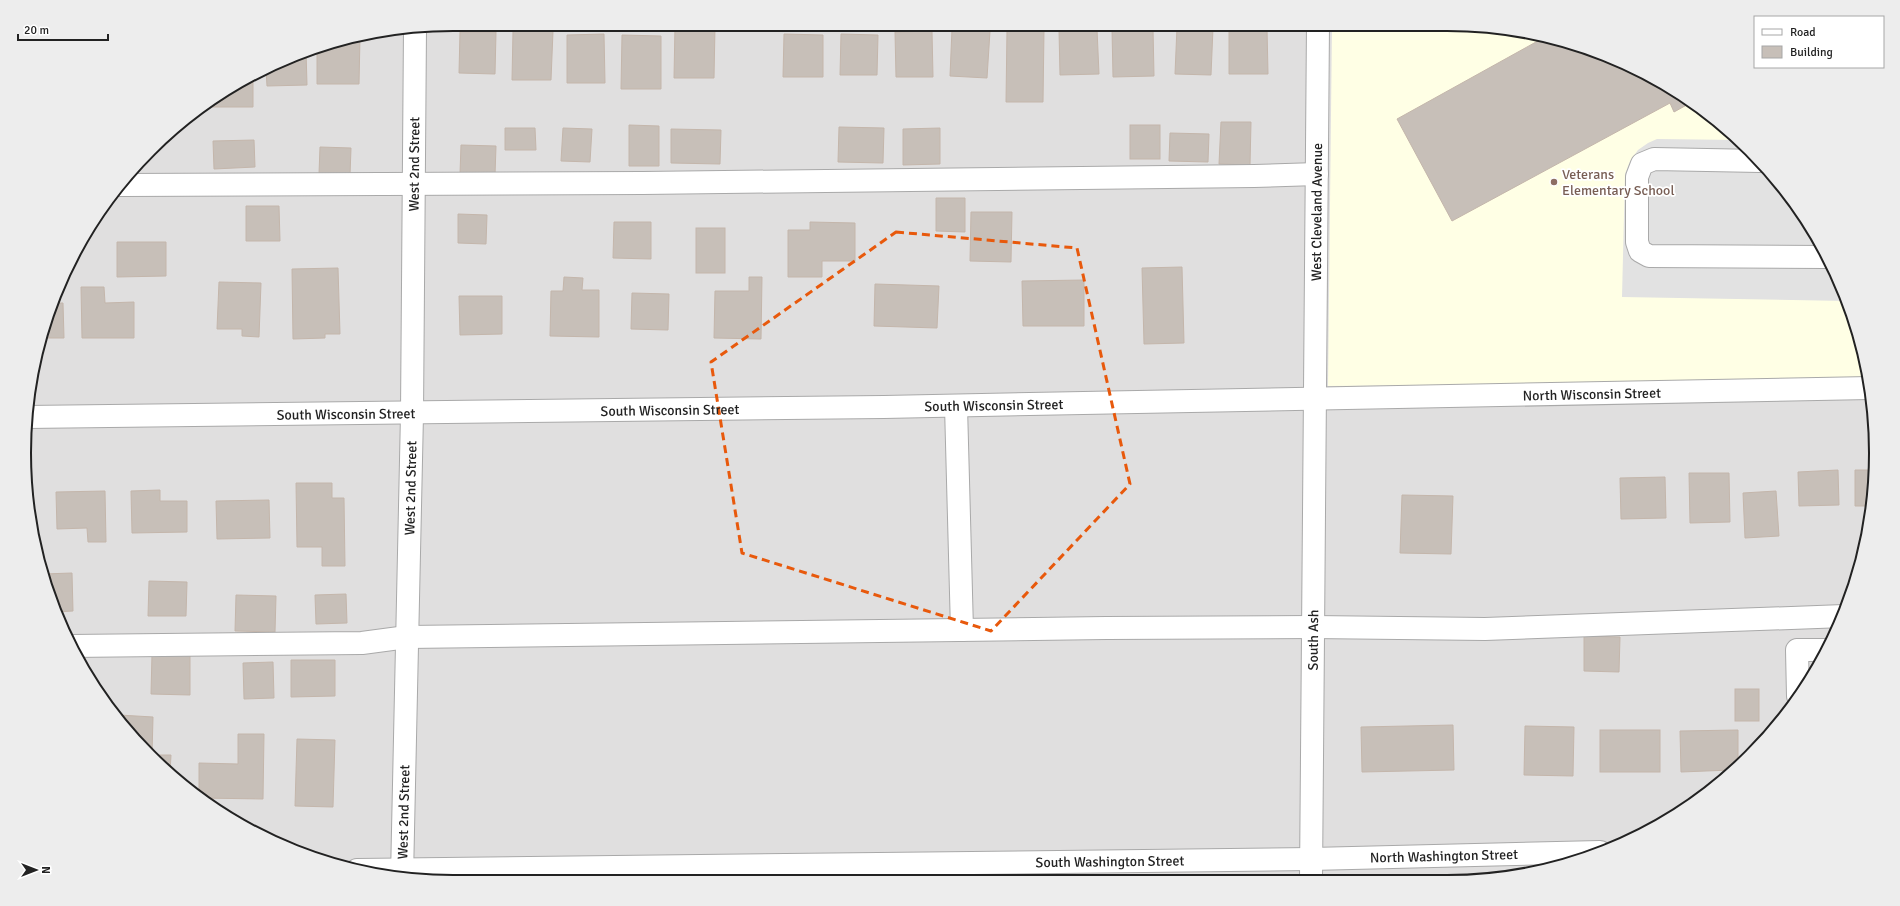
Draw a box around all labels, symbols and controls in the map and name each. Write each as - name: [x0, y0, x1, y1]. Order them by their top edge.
- scale bar: [18, 16, 108, 42]
- legend: [1754, 16, 1884, 68]
- text: 20 m: [24, 23, 49, 38]
- text: Road: [1790, 25, 1816, 40]
- text: Building: [1790, 45, 1833, 60]
- street label: West 2nd Street: [405, 117, 423, 212]
- street label: West Cleveland Avenue: [1307, 143, 1326, 281]
- place label: Veterans Elementary School: [1562, 166, 1675, 199]
- marker: Veterans Elementary School: [1549, 177, 1559, 187]
- street label: North Wisconsin Street: [1522, 384, 1661, 404]
- street label: South Wisconsin Street: [924, 395, 1064, 415]
- street label: South Wisconsin Street: [600, 401, 740, 419]
- street label: South Wisconsin Street: [277, 405, 416, 423]
- street label: West 2nd Street: [401, 440, 420, 536]
- street label: South Ash: [1304, 610, 1322, 670]
- street label: West 2nd Street: [394, 764, 413, 860]
- street label: North Washington Street: [1370, 845, 1518, 866]
- north arrow: [16, 850, 56, 890]
- street label: South Washington Street: [1035, 852, 1185, 871]
- text: N: [39, 866, 52, 874]

